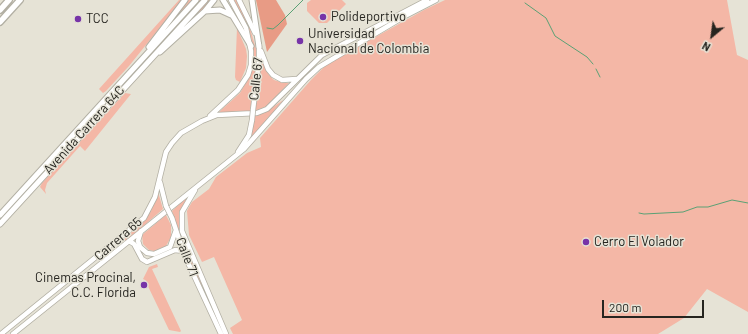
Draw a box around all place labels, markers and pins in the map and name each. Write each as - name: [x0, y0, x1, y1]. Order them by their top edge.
- place label: Polideportivo: [331, 9, 406, 25]
- place label: TCC: [86, 11, 109, 27]
- marker: Polideportivo: [318, 12, 328, 22]
- marker: TCC: [73, 14, 83, 24]
- place label: Universidad Nacional de Colombia: [308, 26, 429, 57]
- marker: Universidad Nacional de Colombia: [295, 36, 305, 46]
- place label: Cerro El Volador: [594, 234, 684, 250]
- marker: Cerro El Volador: [581, 237, 591, 247]
- place label: Cinemas Procinal, C.C. Florida: [35, 270, 136, 301]
- marker: Cinemas Procinal, C.C. Florida: [139, 280, 149, 290]

